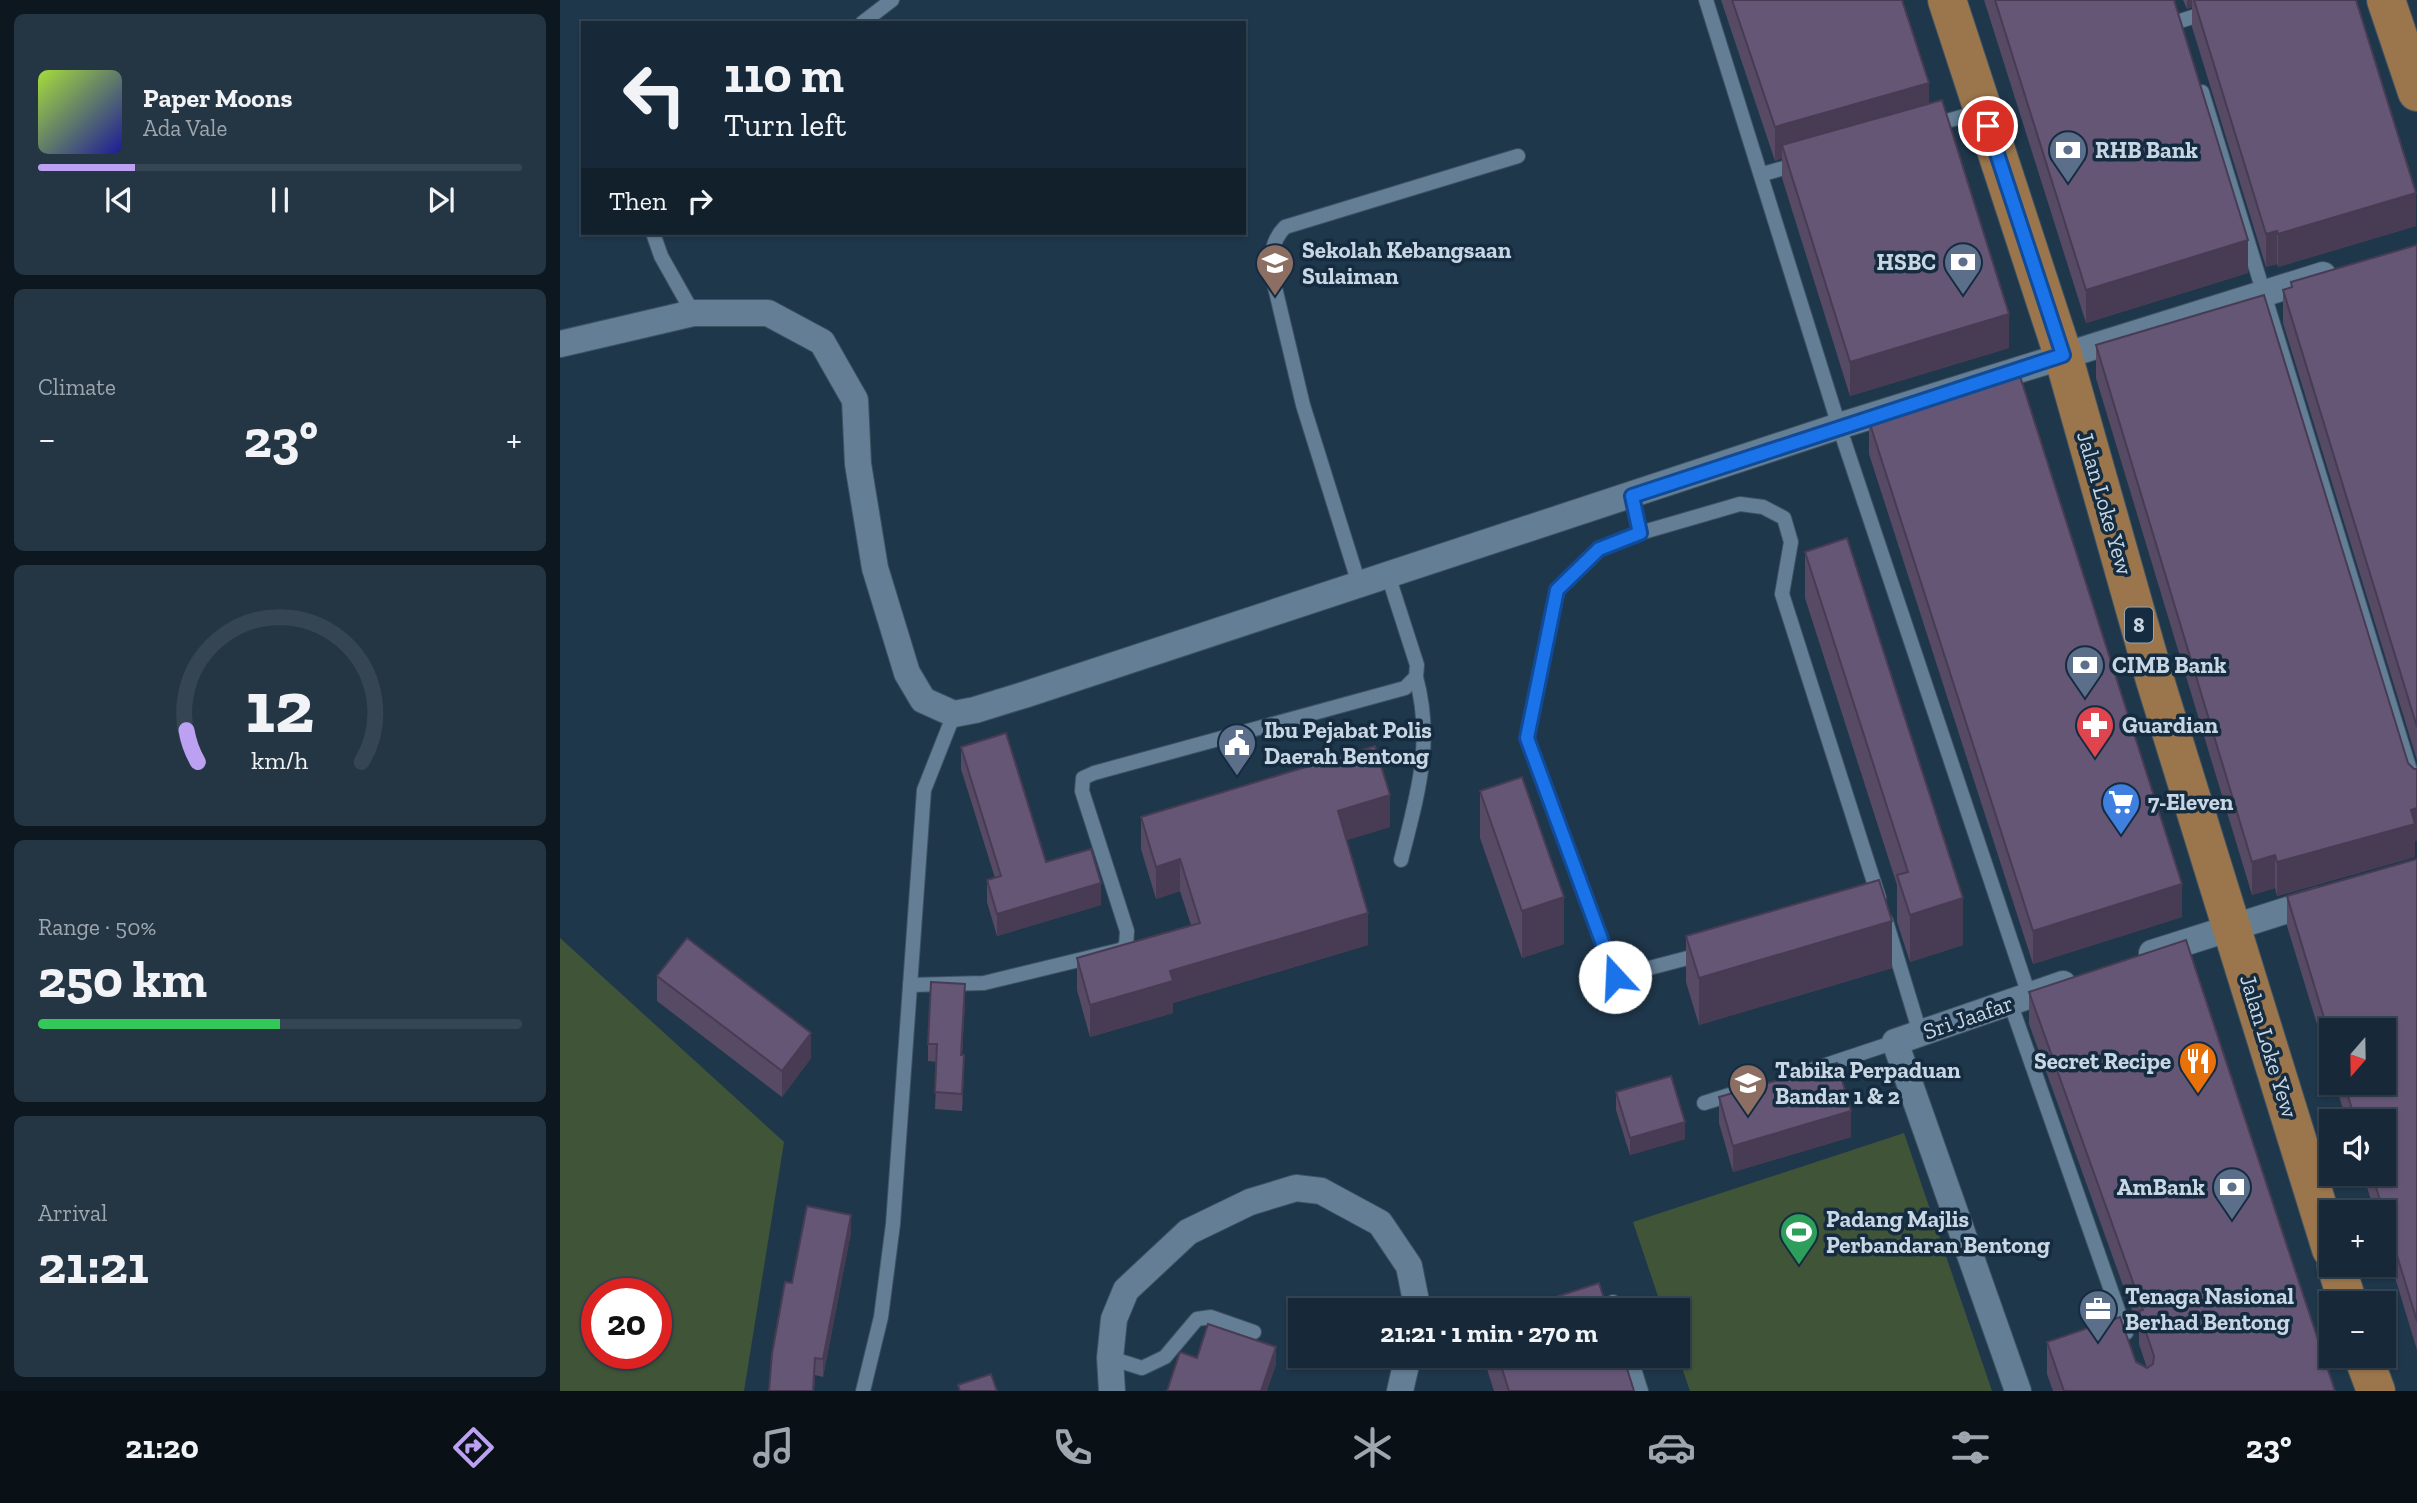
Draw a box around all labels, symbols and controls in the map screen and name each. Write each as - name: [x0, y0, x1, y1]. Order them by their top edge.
- text: 110 m: [724, 46, 844, 105]
- icon: left: [609, 49, 700, 140]
- text: Paper Moons: [143, 82, 292, 114]
- pin: [1958, 96, 2018, 156]
- text: Turn left: [724, 106, 846, 144]
- icon: arrive: [1969, 107, 2007, 145]
- text: Ada Vale: [143, 114, 227, 142]
- bank icon: RHB Bank: [2047, 129, 2089, 184]
- place label: RHB Bank: [2095, 136, 2198, 164]
- icon: previous: [100, 181, 138, 219]
- icon: pause: [261, 181, 299, 219]
- icon: next: [422, 181, 460, 219]
- icon: right: [681, 182, 719, 220]
- text: Then: [609, 185, 667, 217]
- place label: Sekolah Kebangsaan Sulaiman: [1302, 236, 1512, 290]
- bank icon: HSBC: [1942, 241, 1984, 296]
- school or university icon: Sekolah Kebangsaan Sulaiman: [1254, 242, 1296, 297]
- place label: HSBC: [1877, 248, 1936, 276]
- text: Climate: [38, 373, 116, 401]
- text: 23°: [244, 408, 318, 470]
- text: −: [38, 416, 56, 462]
- text: +: [506, 416, 522, 462]
- street label: Jalan Loke Yew: [2071, 428, 2139, 579]
- road number: 8: [2125, 608, 2153, 642]
- bank icon: CIMB Bank: [2064, 644, 2106, 699]
- place label: CIMB Bank: [2112, 651, 2227, 679]
- text: 12: [246, 663, 314, 751]
- pharmacy icon: Guardian: [2074, 704, 2116, 759]
- place label: Guardian: [2122, 711, 2219, 739]
- place label: Ibu Pejabat Polis Daerah Bentong: [1264, 716, 1432, 770]
- public building icon: Ibu Pejabat Polis Daerah Bentong: [1216, 722, 1258, 777]
- text: km/h: [251, 744, 309, 774]
- supermarket icon: 7-Eleven: [2100, 781, 2142, 836]
- place label: 7-Eleven: [2148, 788, 2234, 816]
- text: Range · 50%: [38, 913, 156, 941]
- position arrow: [1578, 940, 1652, 1014]
- text: 250 km: [38, 948, 207, 1010]
- street label: Jalan Loke Yew: [2234, 971, 2304, 1121]
- street label: Sri Jaafar: [1919, 989, 2017, 1045]
- north arrow: [2319, 1018, 2396, 1096]
- map controls: [2319, 1018, 2396, 1368]
- restaurant icon: Secret Recipe: [2177, 1040, 2219, 1095]
- place label: Secret Recipe: [2034, 1047, 2171, 1075]
- place label: Tabika Perpaduan Bandar 1 & 2: [1775, 1056, 1961, 1110]
- school or university icon: Tabika Perpaduan Bandar 1 & 2: [1727, 1062, 1769, 1117]
- button: sound: [2319, 1109, 2396, 1186]
- bank icon: AmBank: [2211, 1166, 2253, 1221]
- place label: AmBank: [2117, 1173, 2205, 1201]
- text: Arrival: [38, 1199, 107, 1227]
- button: +: [2319, 1200, 2396, 1277]
- place label: Padang Majlis Perbandaran Bentong: [1826, 1205, 2050, 1259]
- sports icon: Padang Majlis Perbandaran Bentong: [1778, 1211, 1820, 1266]
- text: 21:21: [38, 1234, 149, 1296]
- speed limit sign: 20: [581, 1278, 672, 1369]
- place label: Tenaga Nasional Berhad Bentong: [2125, 1282, 2295, 1336]
- office icon: Tenaga Nasional Berhad Bentong: [2077, 1288, 2119, 1343]
- button: −: [2319, 1291, 2396, 1368]
- text: 21:21 · 1 min · 270 m: [1380, 1317, 1598, 1349]
- icon: directions: [449, 1423, 498, 1472]
- icon: music: [749, 1423, 798, 1472]
- icon: phone: [1048, 1423, 1097, 1472]
- icon: climate: [1348, 1423, 1397, 1472]
- icon: car: [1647, 1423, 1696, 1472]
- icon: filters: [1946, 1423, 1995, 1472]
- text: 21:20: [125, 1428, 199, 1466]
- text: 23°: [2246, 1428, 2292, 1466]

